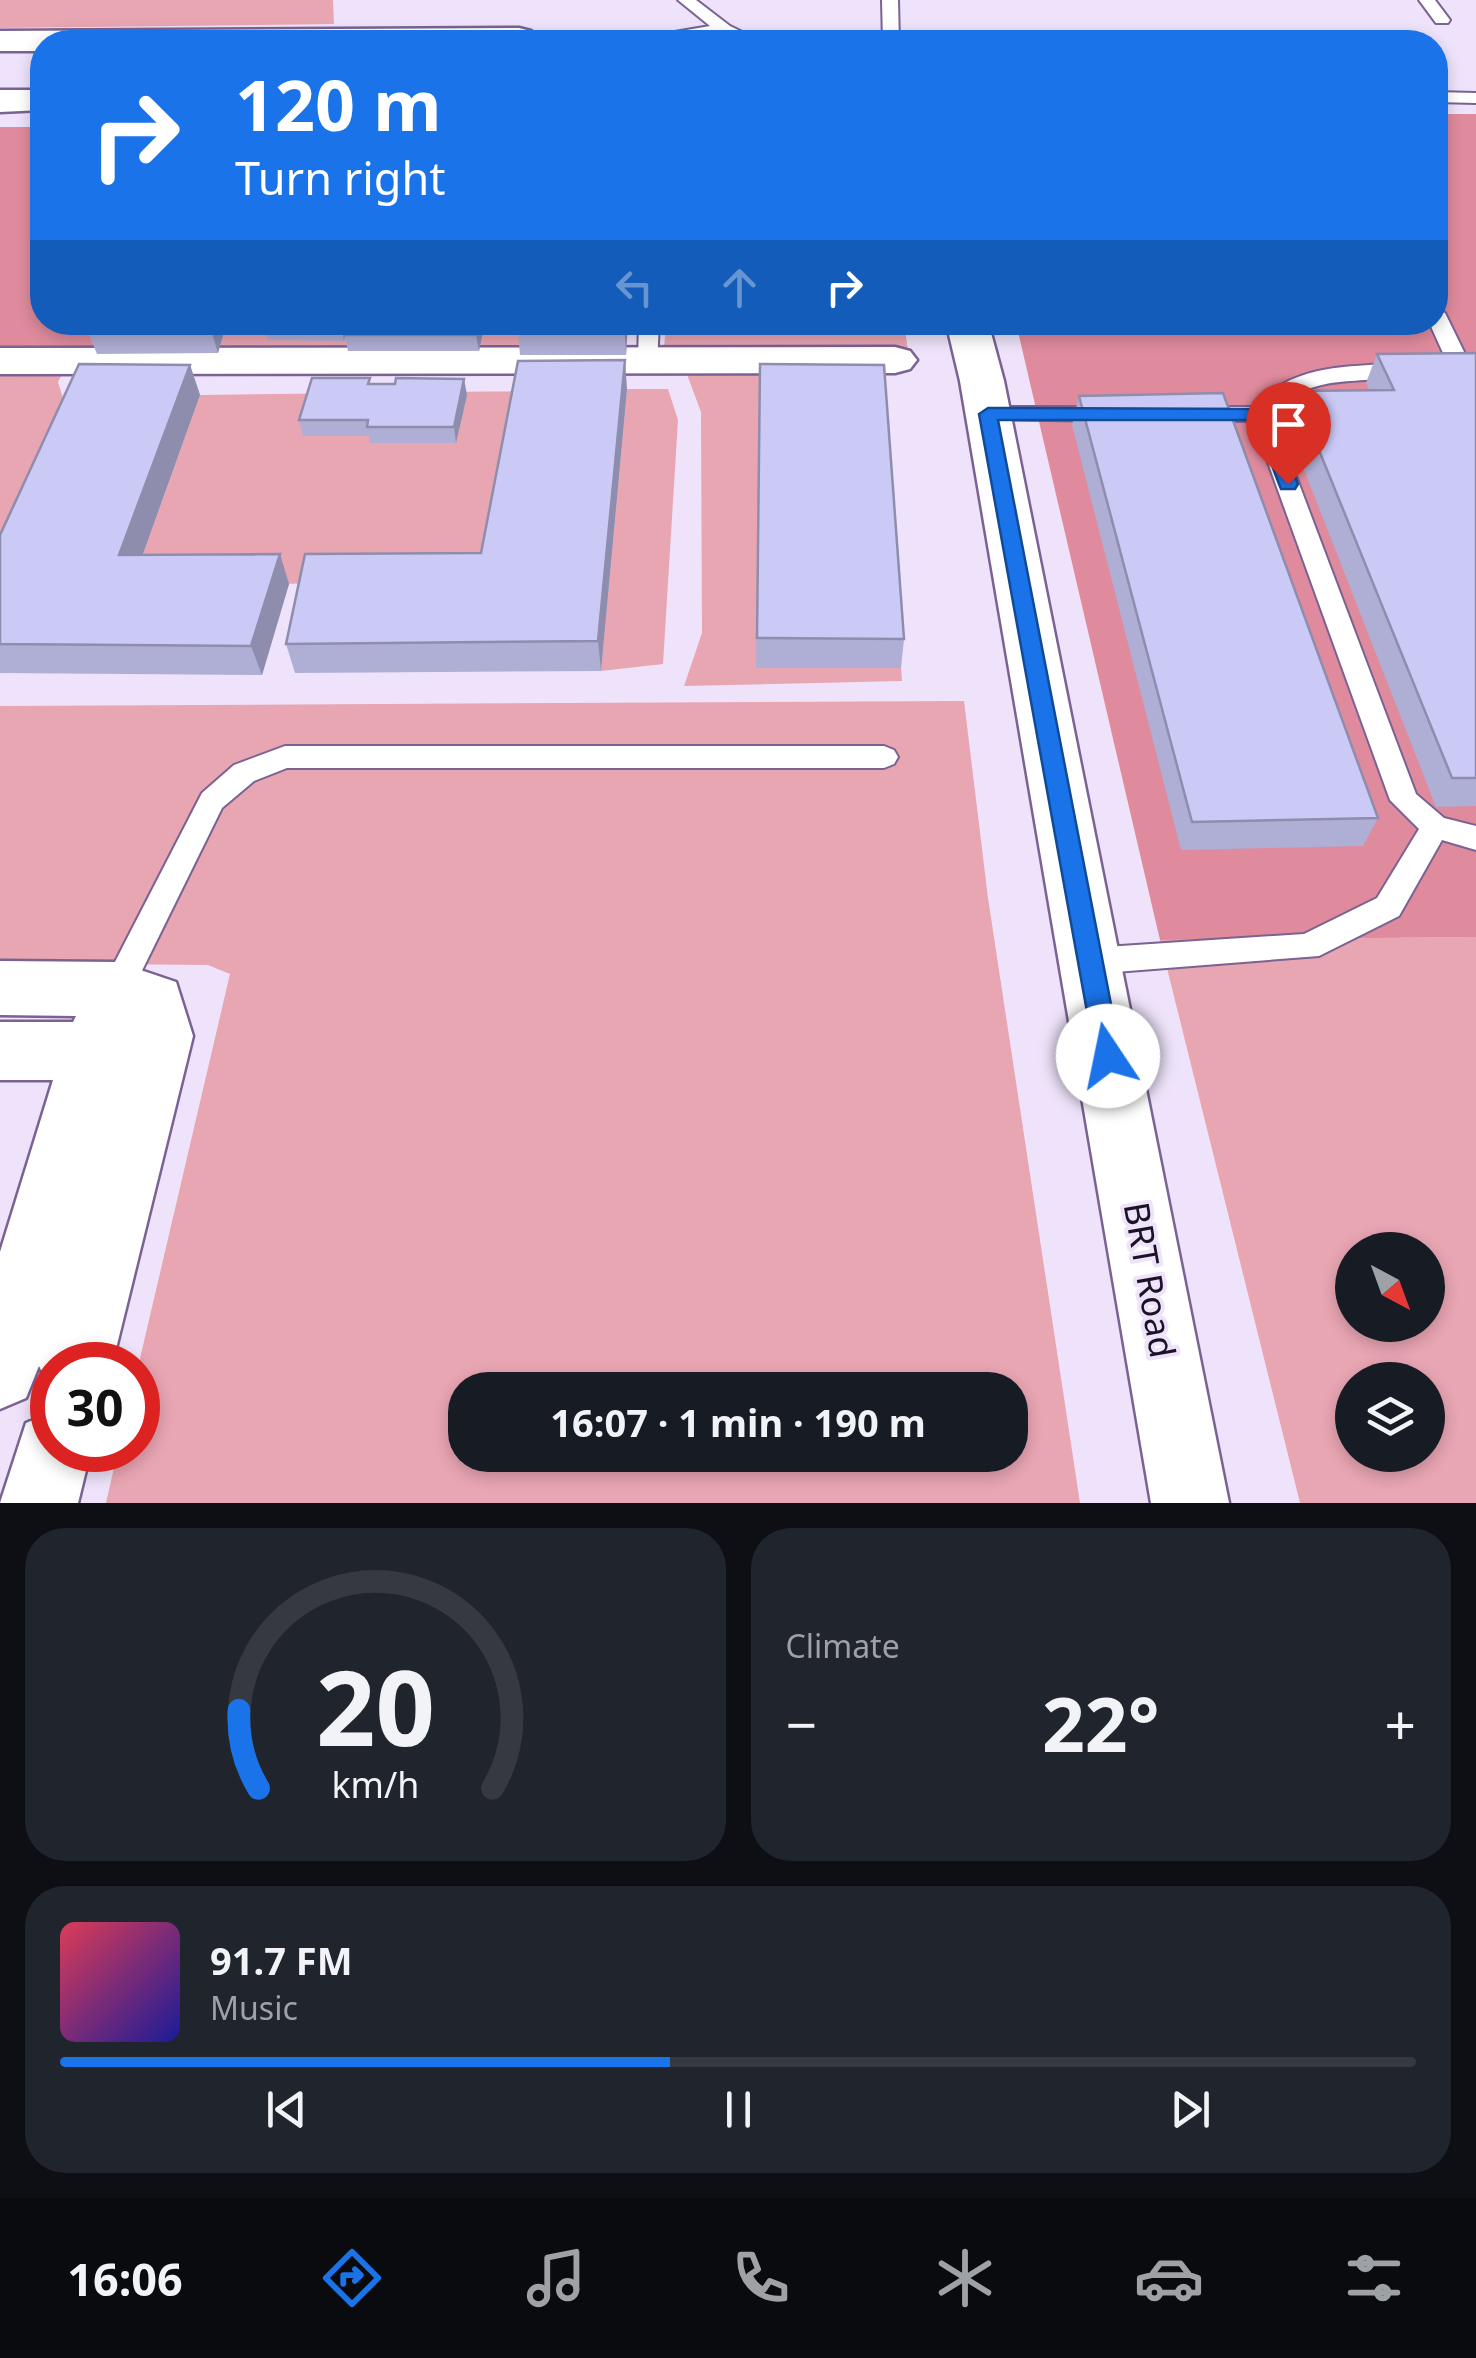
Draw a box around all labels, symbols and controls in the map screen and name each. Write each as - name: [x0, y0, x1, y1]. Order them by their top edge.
- text: 120 m: [235, 56, 442, 152]
- icon: right: [70, 70, 200, 200]
- text: Turn right: [235, 147, 446, 208]
- icon: left: [607, 260, 662, 315]
- icon: ahead: [712, 260, 767, 315]
- icon: right: [817, 260, 872, 315]
- pin: [1246, 382, 1331, 485]
- icon: arrive: [1261, 397, 1316, 452]
- position arrow: [1056, 1004, 1160, 1108]
- street label: BRT Road: [1114, 1198, 1187, 1361]
- north arrow: [1335, 1232, 1445, 1342]
- map controls: [1335, 1232, 1445, 1472]
- speed limit sign: 30: [30, 1342, 160, 1472]
- button: layers: [1335, 1362, 1445, 1472]
- text: 16:07 · 1 min · 190 m: [550, 1396, 926, 1448]
- text: Climate: [786, 1624, 900, 1667]
- text: 20: [316, 1635, 435, 1776]
- text: 22°: [1042, 1672, 1160, 1774]
- text: −: [786, 1686, 817, 1761]
- text: +: [1385, 1686, 1416, 1761]
- text: km/h: [331, 1760, 419, 1808]
- text: 91.7 FM: [210, 1934, 352, 1986]
- text: Music: [210, 1986, 298, 2029]
- icon: previous: [259, 2082, 314, 2137]
- icon: pause: [711, 2082, 766, 2137]
- icon: next: [1163, 2082, 1218, 2137]
- icon: directions: [317, 2243, 387, 2313]
- icon: music: [521, 2243, 591, 2313]
- icon: phone: [726, 2243, 796, 2313]
- icon: climate: [930, 2243, 1000, 2313]
- icon: car: [1134, 2243, 1204, 2313]
- icon: filters: [1339, 2243, 1409, 2313]
- text: 16:06: [67, 2248, 183, 2309]

